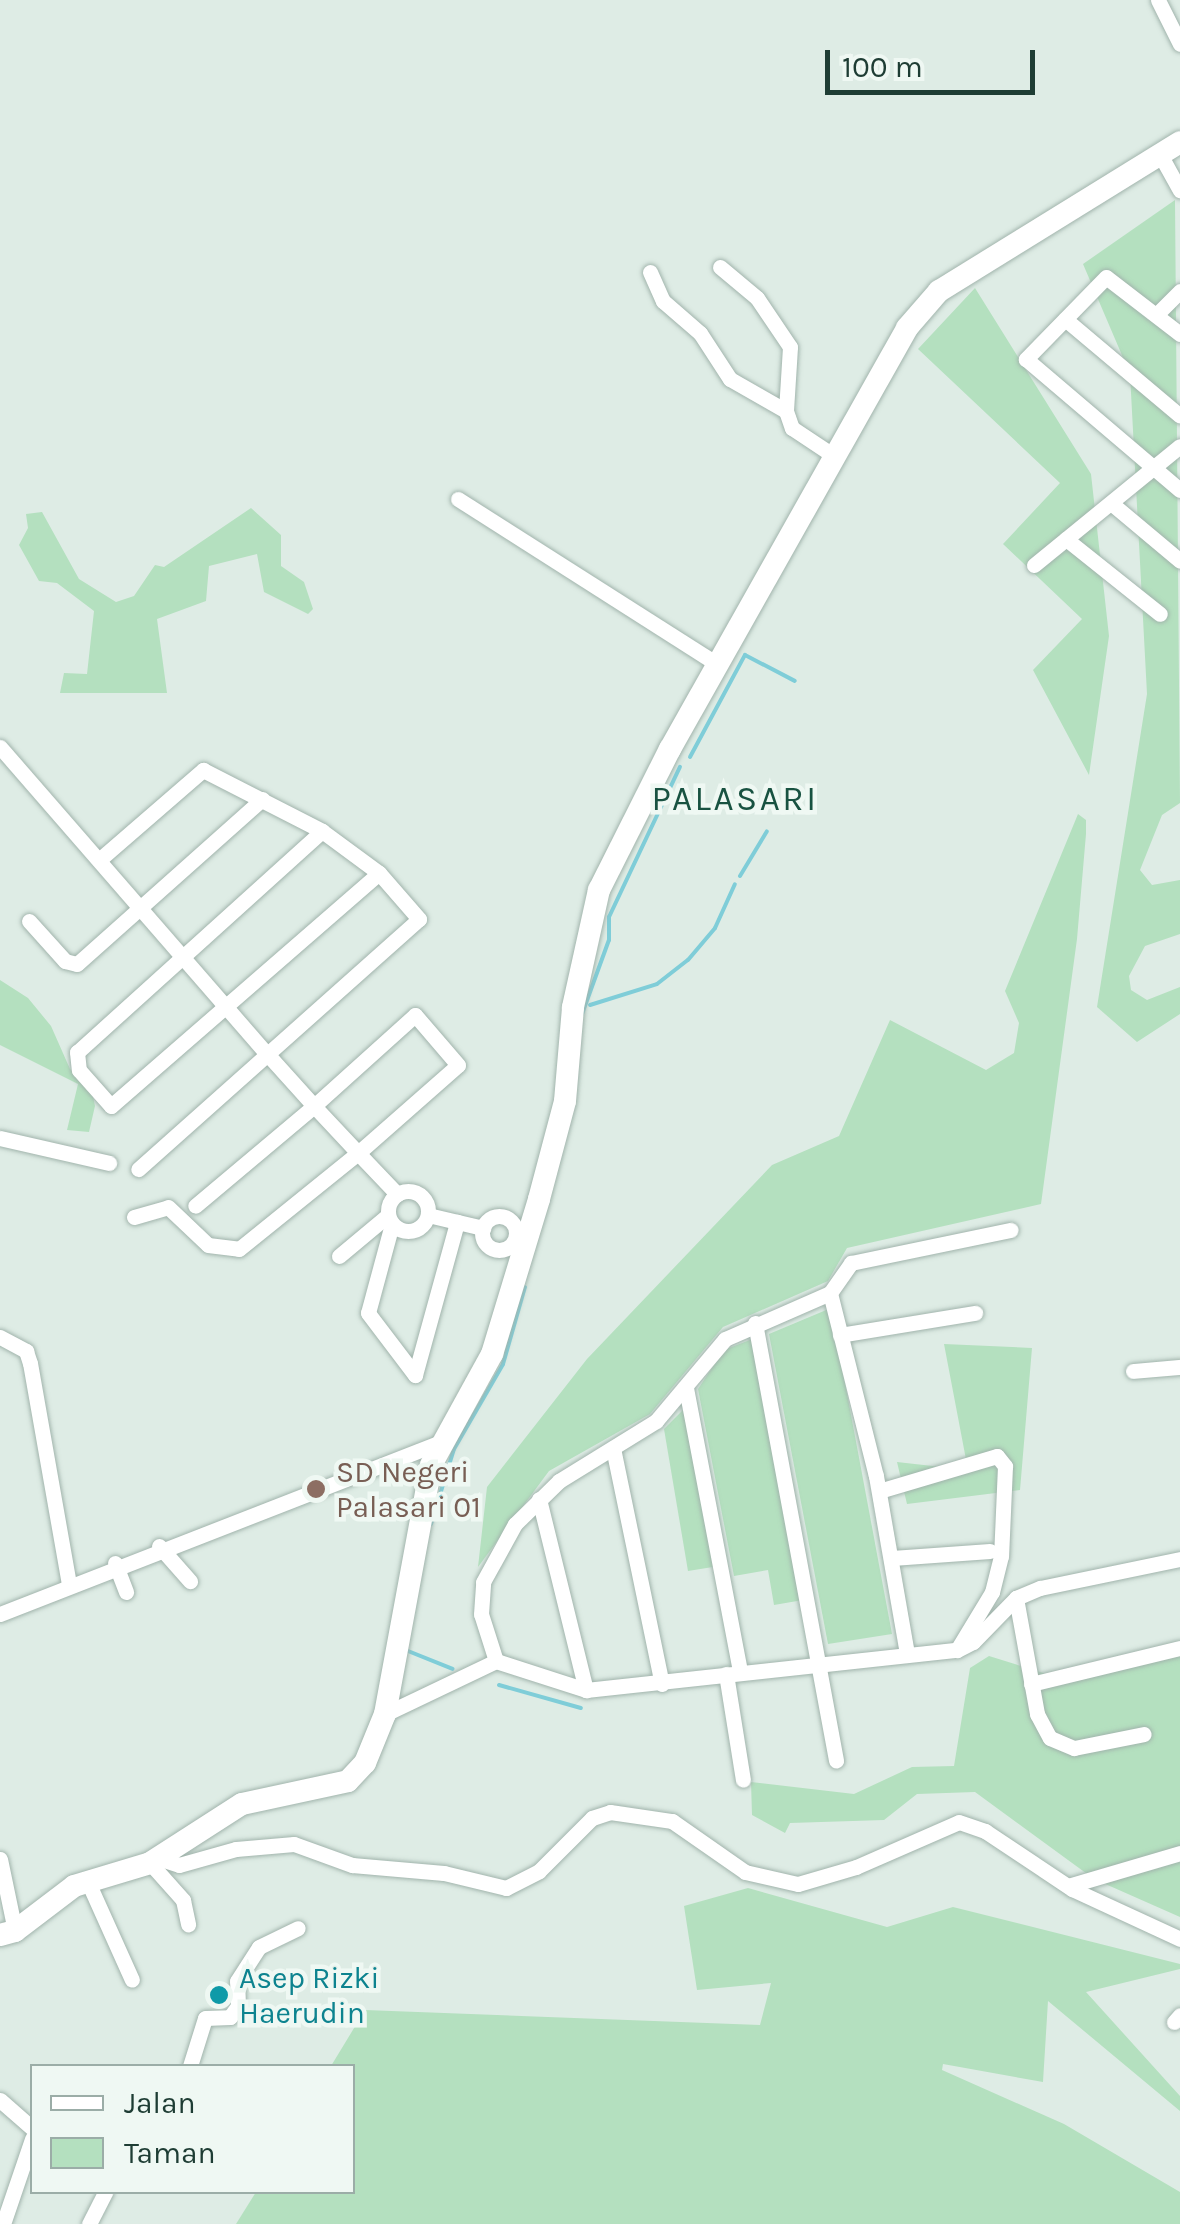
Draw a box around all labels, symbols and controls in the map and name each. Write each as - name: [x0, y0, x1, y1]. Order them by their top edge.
- scale bar: [830, 30, 1040, 92]
- text: 100 m: [842, 49, 923, 85]
- district label: PALASARI: [651, 778, 819, 820]
- place label: SD Negeri Palasari 01: [336, 1454, 481, 1524]
- marker: SD Negeri Palasari 01: [305, 1478, 327, 1500]
- place label: Asep Rizki Haerudin: [239, 1960, 379, 2030]
- marker: Asep Rizki Haerudin: [208, 1984, 230, 2006]
- legend: [30, 2064, 355, 2194]
- text: Jalan: [124, 2085, 196, 2121]
- text: Taman: [124, 2135, 216, 2171]

